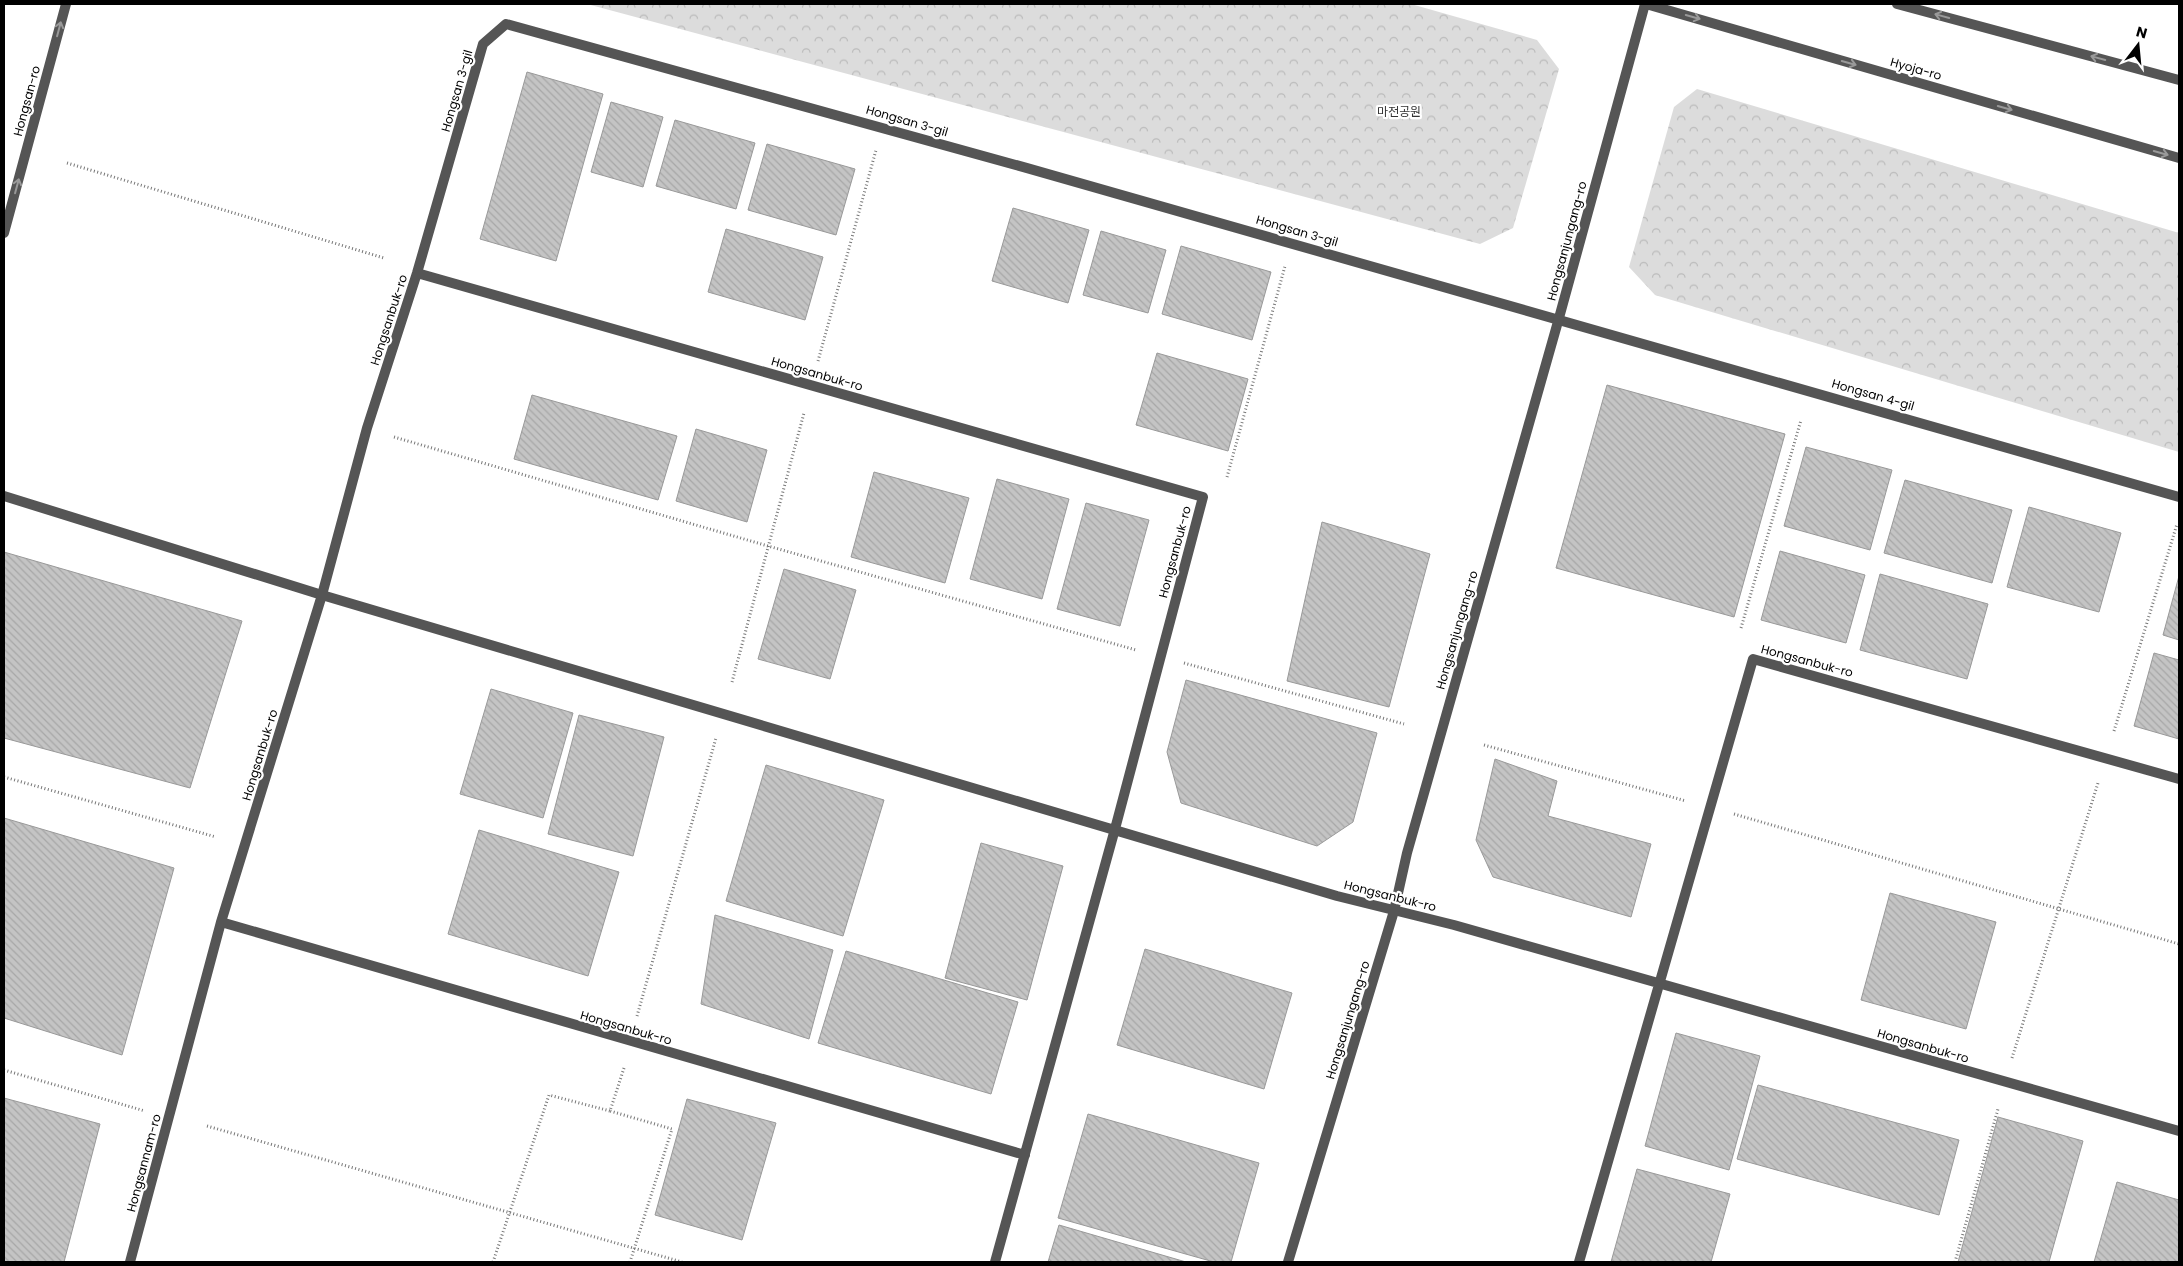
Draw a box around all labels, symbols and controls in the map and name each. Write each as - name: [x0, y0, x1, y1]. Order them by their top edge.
- one-way arrow: [1934, 11, 1950, 20]
- one-way arrow: [1685, 13, 1701, 23]
- north arrow: [2113, 20, 2163, 70]
- text: N: [2134, 21, 2149, 44]
- one-way arrow: [55, 22, 64, 38]
- street label: Hongsan 3-gil: [437, 48, 476, 134]
- street label: Hyoja-ro: [1889, 53, 1944, 84]
- one-way arrow: [2091, 53, 2107, 63]
- one-way arrow: [1841, 58, 1857, 68]
- street label: Hongsan-ro: [9, 63, 44, 138]
- street label: Hongsan 3-gil: [864, 101, 950, 140]
- park label: 마전공원: [1377, 103, 1421, 120]
- one-way arrow: [1997, 103, 2013, 113]
- one-way arrow: [2153, 149, 2169, 158]
- one-way arrow: [12, 179, 22, 195]
- street label: Hongsanjungang-ro: [1542, 179, 1591, 302]
- street label: Hongsan 3-gil: [1254, 211, 1340, 250]
- street label: Hongsanbuk-ro: [366, 272, 411, 367]
- street label: Hongsanbuk-ro: [769, 352, 865, 395]
- street label: Hongsan 4-gil: [1830, 375, 1916, 414]
- street label: Hongsanbuk-ro: [1154, 504, 1195, 600]
- street label: Hongsanjungang-ro: [1431, 568, 1482, 691]
- street label: Hongsanbuk-ro: [1759, 640, 1855, 681]
- street label: Hongsanbuk-ro: [238, 707, 282, 803]
- street label: Hongsanbuk-ro: [1342, 876, 1438, 915]
- street label: Hongsanjungang-ro: [1321, 958, 1374, 1081]
- street label: Hongsanbuk-ro: [578, 1006, 674, 1049]
- street label: Hongsanbuk-ro: [1875, 1024, 1971, 1067]
- street label: Hongsannam-ro: [122, 1112, 165, 1214]

